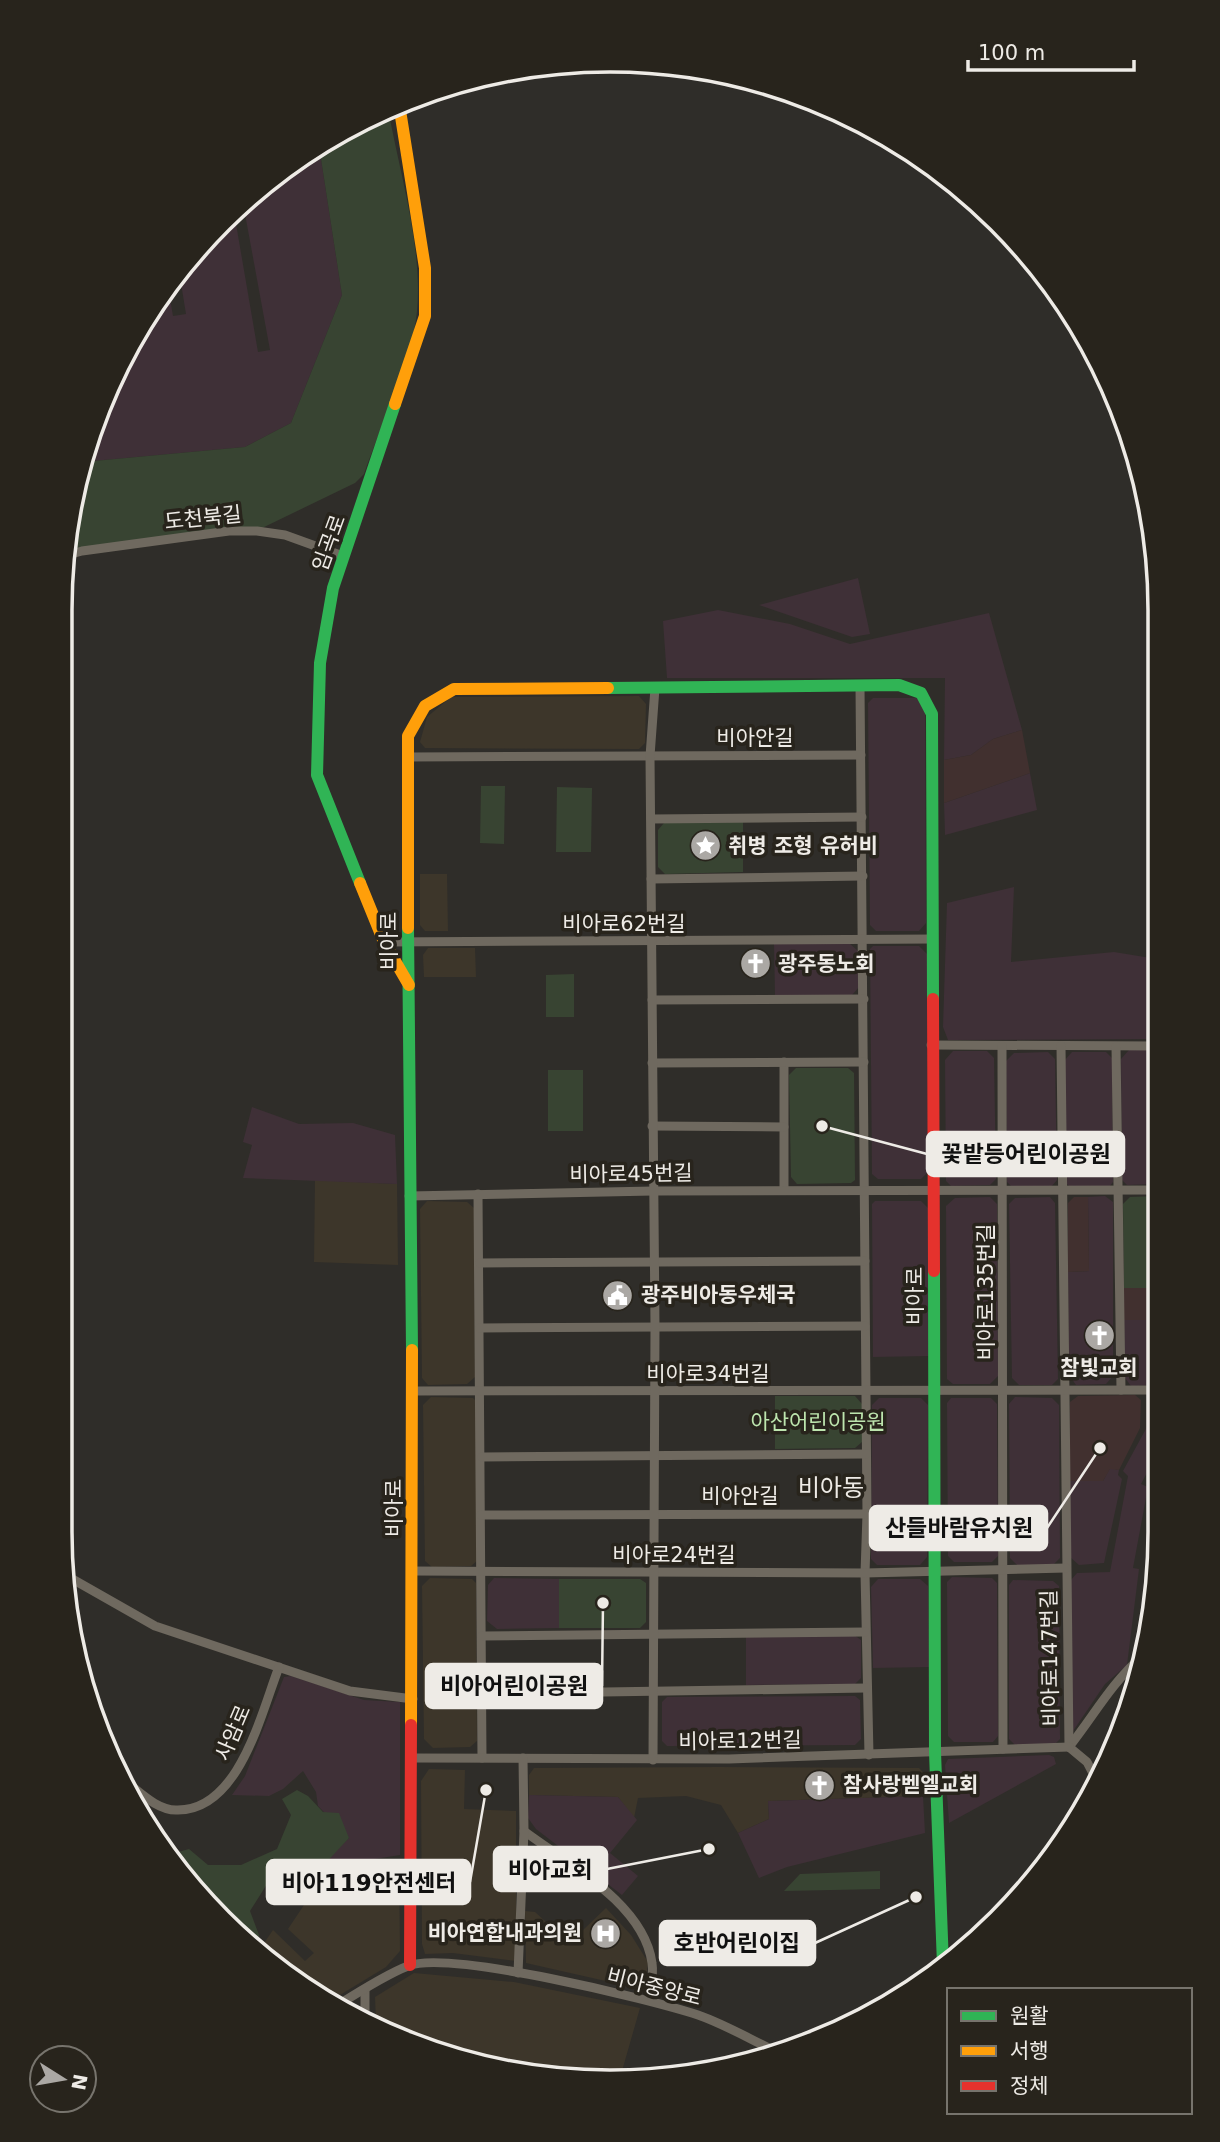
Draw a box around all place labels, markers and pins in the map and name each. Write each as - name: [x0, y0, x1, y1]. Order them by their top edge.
- place icon: 취병 조형 유허비: [688, 829, 722, 863]
- place label: 취병 조형 유허비: [728, 834, 878, 858]
- church icon: 광주동노회: [738, 947, 772, 981]
- place label: 광주동노회: [778, 952, 875, 976]
- callout: 꽃밭등어린이공원: [927, 1132, 1124, 1176]
- public building icon: 광주비아동우체국: [601, 1278, 635, 1312]
- place label: 광주비아동우체국: [641, 1283, 796, 1307]
- church icon: 참빛교회: [1082, 1319, 1116, 1353]
- place label: 참빛교회: [1060, 1356, 1138, 1380]
- callout: 산들바람유치원: [870, 1506, 1047, 1550]
- callout: 비아어린이공원: [426, 1664, 602, 1708]
- church icon: 참사랑벧엘교회: [803, 1768, 837, 1802]
- place label: 참사랑벧엘교회: [843, 1773, 978, 1797]
- callout: 비아교회: [494, 1847, 607, 1891]
- callout: 비아119안전센터: [267, 1860, 470, 1904]
- hospital icon: 비아연합내과의원: [588, 1916, 622, 1950]
- place label: 비아연합내과의원: [427, 1921, 582, 1945]
- callout: 호반어린이집: [660, 1921, 815, 1965]

